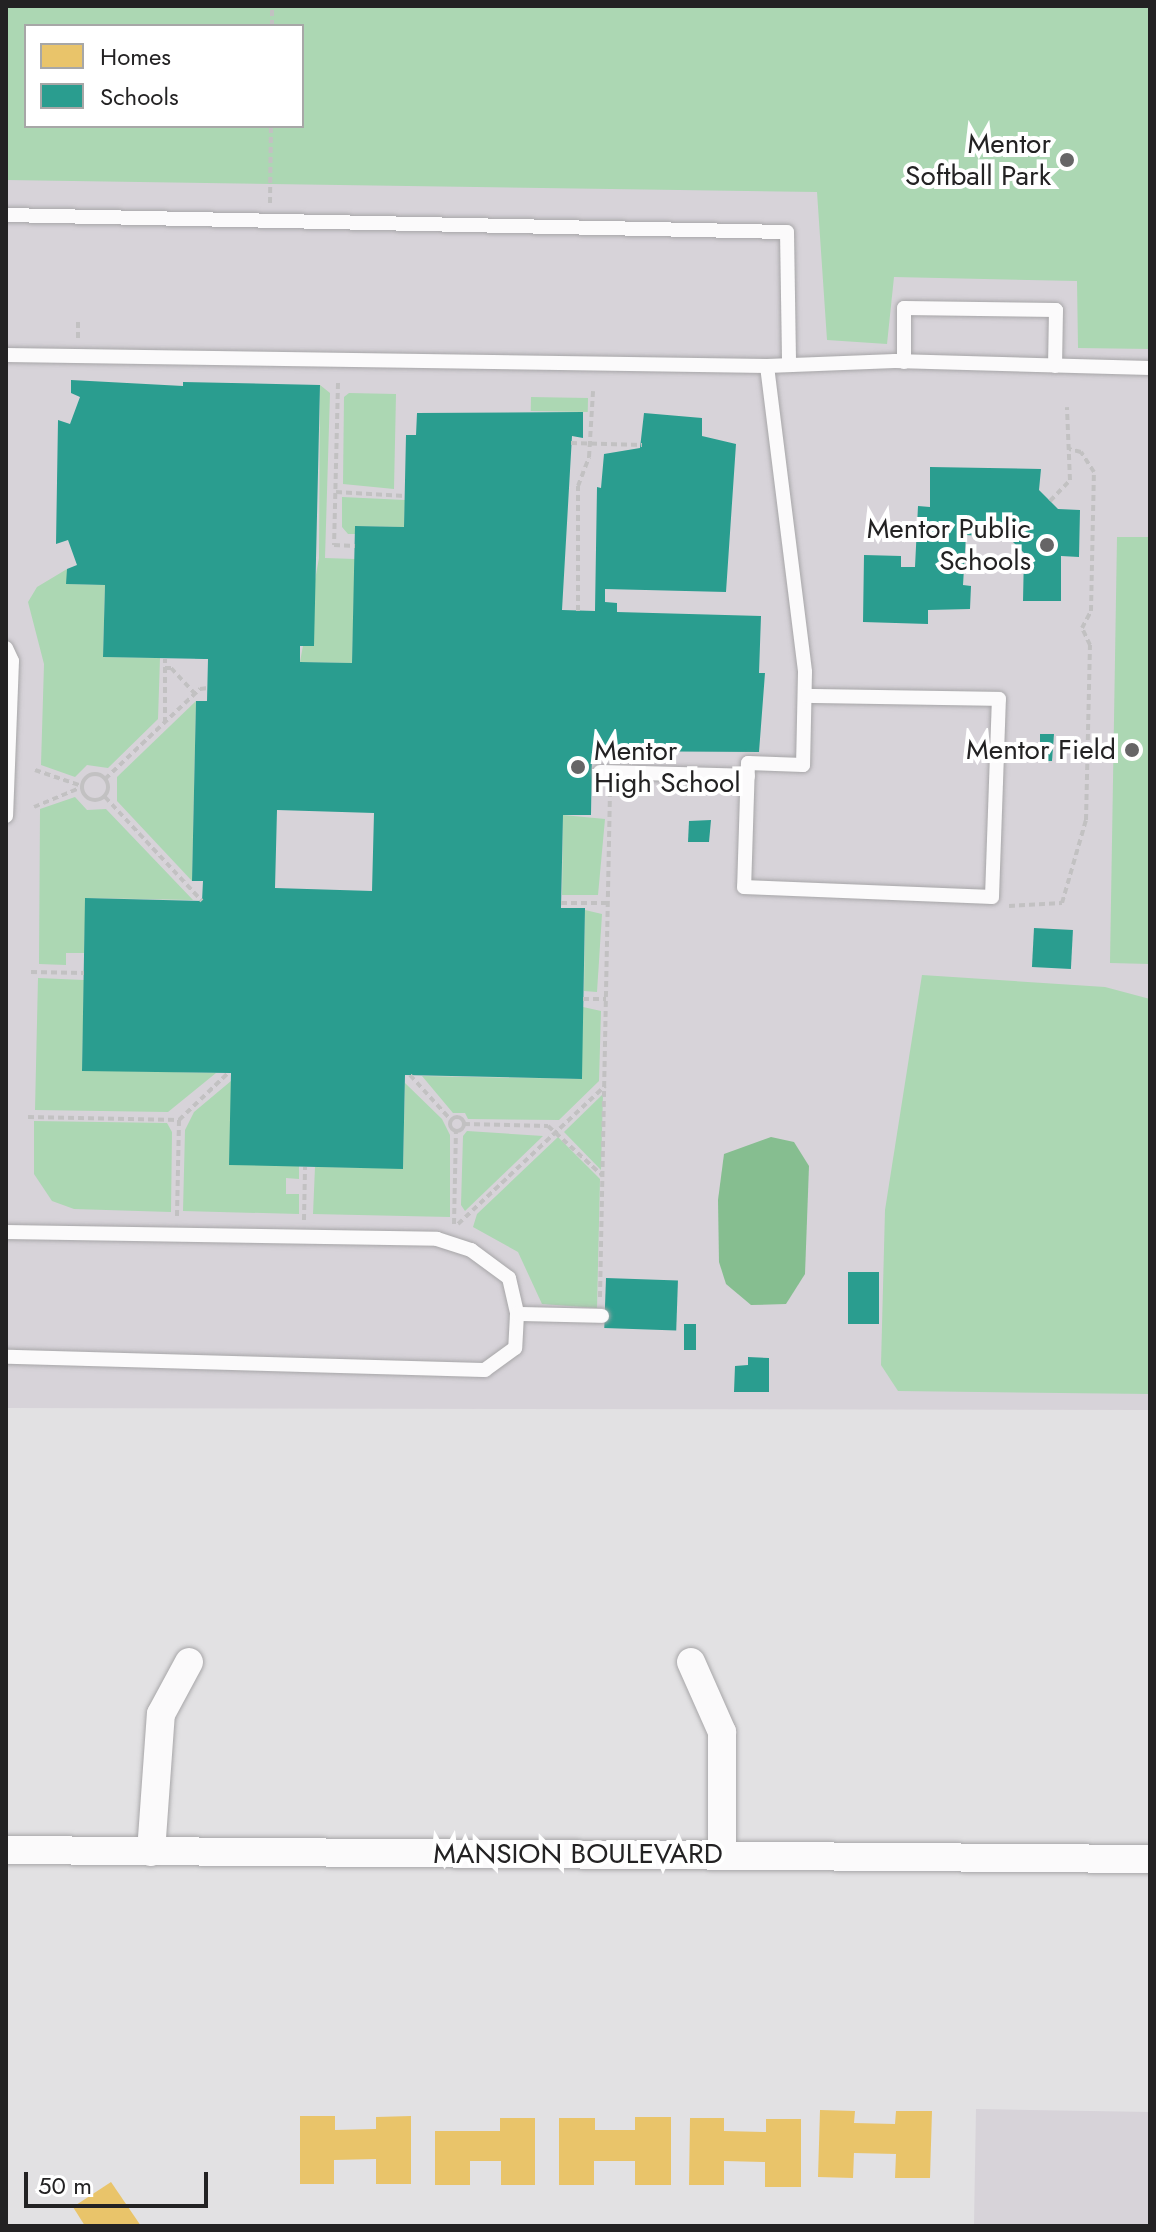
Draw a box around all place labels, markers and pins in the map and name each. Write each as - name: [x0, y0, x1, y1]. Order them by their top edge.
- place label: Mentor Softball Park: [905, 127, 1051, 193]
- marker: Mentor Softball Park: [1058, 151, 1076, 169]
- place label: Mentor Public Schools: [867, 512, 1031, 578]
- marker: Mentor Public Schools: [1038, 536, 1056, 554]
- place label: Mentor Field: [966, 733, 1116, 767]
- place label: Mentor High School: [594, 734, 741, 800]
- marker: Mentor Field: [1123, 741, 1141, 759]
- marker: Mentor High School: [569, 758, 587, 776]

